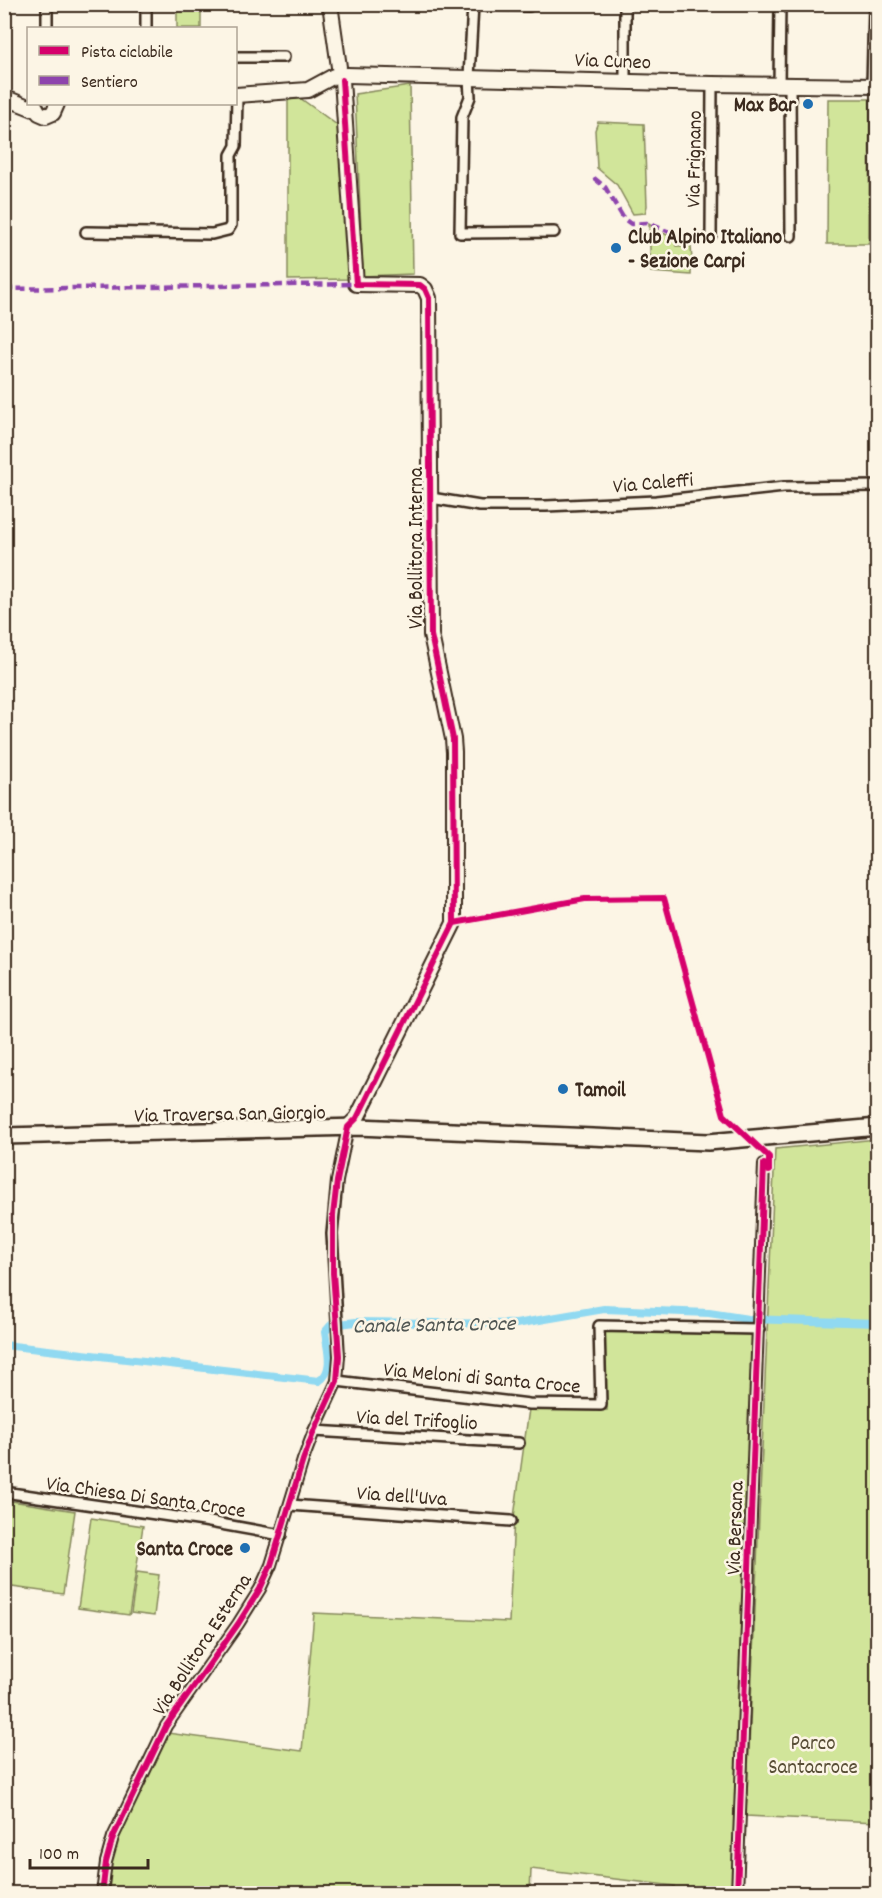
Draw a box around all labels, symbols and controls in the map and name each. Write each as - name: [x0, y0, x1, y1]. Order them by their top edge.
- legend: [27, 27, 237, 105]
- text: Pista ciclabile: [81, 41, 173, 66]
- street label: Via Cuneo: [574, 47, 652, 79]
- text: Sentiero: [81, 71, 138, 96]
- place label: Max Bar: [734, 92, 797, 122]
- marker: Max Bar: [801, 97, 815, 111]
- street label: Via Frignano: [680, 110, 712, 208]
- place label: Club Alpino Italiano - Sezione Carpi: [628, 224, 782, 278]
- marker: Club Alpino Italiano - Sezione Carpi: [609, 241, 623, 255]
- street label: Via Bollitora Interna: [403, 466, 433, 629]
- street label: Via Caleffi: [612, 466, 695, 503]
- place label: Tamoil: [575, 1077, 627, 1107]
- marker: Tamoil: [556, 1082, 570, 1096]
- street label: Via Traversa San Giorgio: [134, 1099, 326, 1133]
- water label: Canale Santa Croce: [352, 1310, 517, 1343]
- street label: Via Meloni di Santa Croce: [382, 1356, 582, 1404]
- street label: Via del Trifoglio: [355, 1404, 478, 1440]
- street label: Via Chiesa Di Santa Croce: [44, 1470, 247, 1528]
- street label: Via dell'Uva: [356, 1480, 449, 1516]
- street label: Via Bersana: [720, 1480, 754, 1576]
- place label: Santa Croce: [137, 1536, 233, 1566]
- marker: Santa Croce: [238, 1541, 252, 1555]
- street label: Via Bollitora Esterna: [146, 1568, 261, 1723]
- park label: Parco Santacroce: [768, 1730, 858, 1784]
- scale bar: [30, 1832, 148, 1870]
- text: 100 m: [39, 1843, 79, 1868]

